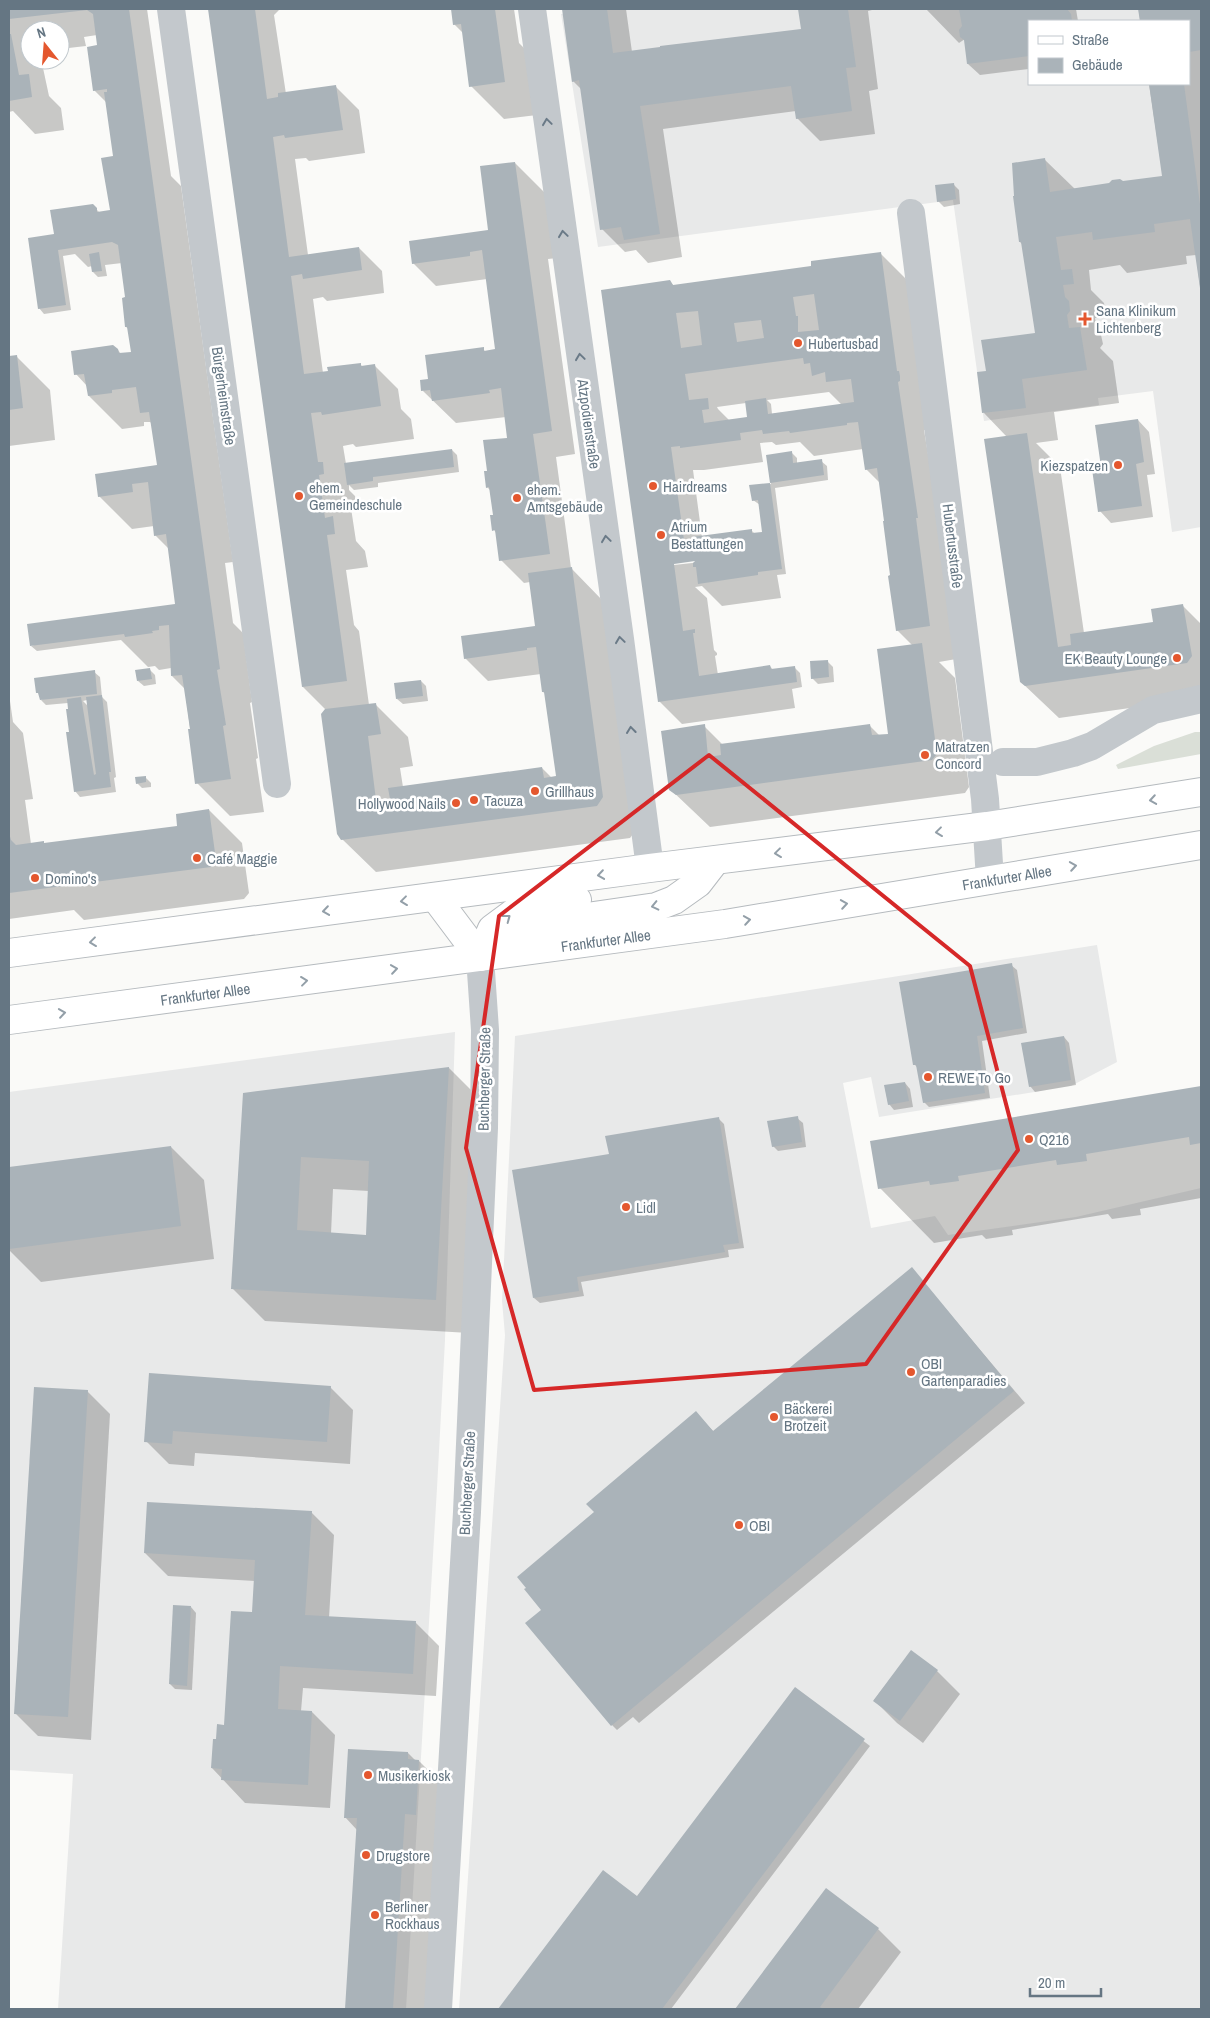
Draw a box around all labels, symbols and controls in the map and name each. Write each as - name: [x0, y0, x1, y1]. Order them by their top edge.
- north arrow: [20, 20, 70, 70]
- legend: [1028, 20, 1190, 85]
- text: N: [35, 23, 48, 42]
- text: Straße: [1072, 29, 1109, 50]
- text: Gebäude: [1072, 54, 1123, 75]
- one-way arrow: [542, 118, 553, 126]
- one-way arrow: [558, 230, 568, 238]
- place label: Sana Klinikum Lichtenberg: [1096, 300, 1176, 338]
- marker: Sana Klinikum Lichtenberg: [1078, 312, 1092, 326]
- place label: Hubertusbad: [808, 333, 878, 354]
- marker: Hubertusbad: [792, 337, 804, 349]
- street label: Bürgerheimstraße: [207, 345, 241, 447]
- one-way arrow: [575, 353, 586, 361]
- street label: Atzpodienstraße: [572, 377, 606, 470]
- place label: Kiezspatzen: [1040, 455, 1108, 476]
- marker: Kiezspatzen: [1112, 459, 1124, 471]
- place label: Hairdreams: [663, 476, 727, 497]
- place label: ehem. Gemeindeschule: [309, 477, 402, 515]
- place label: ehem. Amtsgebäude: [526, 479, 603, 517]
- marker: Hairdreams: [647, 480, 659, 492]
- marker: ehem. Gemeindeschule: [293, 490, 305, 502]
- marker: ehem. Amtsgebäude: [511, 492, 523, 504]
- street label: Hubertusstraße: [937, 503, 969, 590]
- place label: Atrium Bestattungen: [670, 516, 744, 554]
- marker: Atrium Bestattungen: [655, 529, 667, 541]
- one-way arrow: [601, 535, 611, 543]
- one-way arrow: [615, 636, 626, 644]
- place label: EK Beauty Lounge: [1064, 648, 1167, 669]
- marker: EK Beauty Lounge: [1171, 652, 1183, 664]
- one-way arrow: [627, 726, 637, 734]
- place label: Matratzen Concord: [935, 736, 990, 774]
- marker: Matratzen Concord: [919, 749, 931, 761]
- place label: Grillhaus: [545, 781, 594, 802]
- marker: Grillhaus: [529, 785, 541, 797]
- place label: Tacuza: [484, 790, 523, 811]
- place label: Hollywood Nails: [358, 793, 446, 814]
- marker: Tacuza: [468, 794, 480, 806]
- one-way arrow: [1149, 795, 1158, 805]
- marker: Hollywood Nails: [450, 797, 462, 809]
- one-way arrow: [935, 826, 943, 837]
- one-way arrow: [773, 847, 782, 857]
- place label: Café Maggie: [207, 848, 278, 869]
- marker: Café Maggie: [191, 852, 203, 864]
- street label: Frankfurter Allee: [960, 859, 1053, 895]
- one-way arrow: [1068, 862, 1077, 872]
- place label: Domino's: [45, 868, 97, 889]
- one-way arrow: [597, 869, 606, 879]
- marker: Domino's: [29, 872, 41, 884]
- one-way arrow: [400, 895, 408, 906]
- one-way arrow: [651, 900, 660, 911]
- one-way arrow: [839, 900, 848, 910]
- one-way arrow: [321, 905, 329, 916]
- one-way arrow: [501, 915, 511, 924]
- one-way arrow: [743, 915, 751, 926]
- street label: Frankfurter Allee: [559, 924, 652, 956]
- one-way arrow: [88, 936, 96, 947]
- one-way arrow: [390, 964, 399, 974]
- one-way arrow: [300, 976, 308, 987]
- street label: Frankfurter Allee: [159, 977, 252, 1010]
- one-way arrow: [59, 1008, 67, 1019]
- street label: Buchberger Straße: [473, 1027, 495, 1131]
- place label: REWE To Go: [938, 1067, 1011, 1088]
- marker: REWE To Go: [922, 1071, 934, 1083]
- place label: Q216: [1039, 1129, 1069, 1150]
- marker: Q216: [1023, 1133, 1035, 1145]
- place label: Lidl: [636, 1197, 656, 1218]
- marker: Lidl: [620, 1201, 632, 1213]
- place label: OBI Gartenparadies: [921, 1353, 1006, 1391]
- marker: OBI Gartenparadies: [905, 1366, 917, 1378]
- place label: Bäckerei Brotzeit: [784, 1398, 833, 1436]
- marker: Bäckerei Brotzeit: [768, 1411, 780, 1423]
- street label: Buchberger Straße: [454, 1430, 480, 1535]
- place label: OBI: [749, 1515, 770, 1536]
- marker: OBI: [733, 1519, 745, 1531]
- place label: Musikerkiosk: [378, 1765, 451, 1786]
- marker: Musikerkiosk: [362, 1769, 374, 1781]
- place label: Drugstore: [376, 1845, 430, 1866]
- marker: Drugstore: [360, 1849, 372, 1861]
- place label: Berliner Rockhaus: [385, 1896, 440, 1934]
- marker: Berliner Rockhaus: [369, 1909, 381, 1921]
- scale bar: [1030, 1966, 1101, 1998]
- text: 20 m: [1038, 1972, 1065, 1993]

